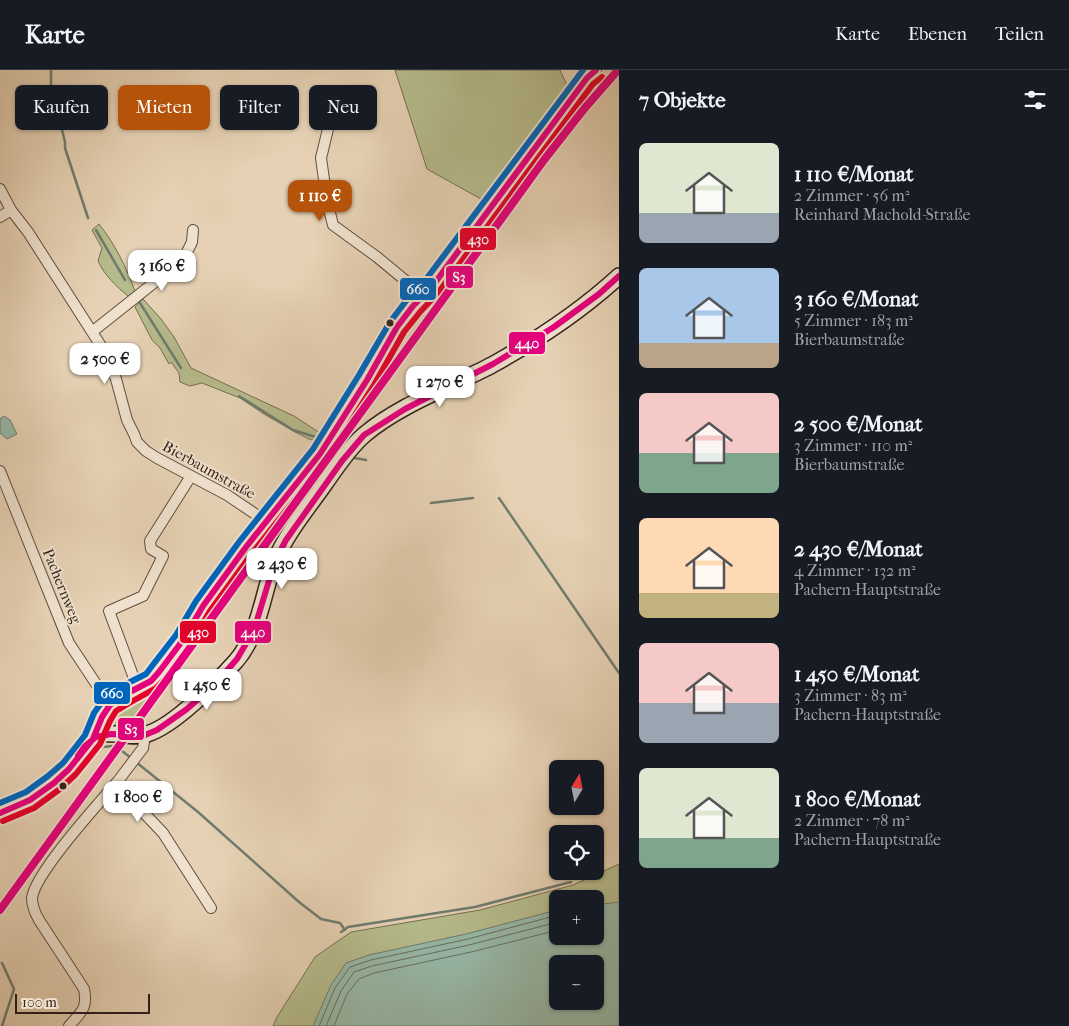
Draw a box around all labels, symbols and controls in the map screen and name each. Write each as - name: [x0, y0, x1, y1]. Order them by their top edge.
- text: Karte: [25, 21, 85, 49]
- text: Karte: [835, 24, 880, 45]
- text: Ebenen: [908, 24, 967, 45]
- text: Teilen: [995, 24, 1044, 45]
- chip: Kaufen: [15, 85, 108, 130]
- chip: Mieten: [118, 85, 210, 130]
- chip: Filter: [220, 85, 299, 130]
- chip: Neu: [309, 85, 377, 130]
- icon: filters: [1021, 86, 1049, 114]
- text: 7 Objekte: [639, 88, 726, 112]
- text: 1 110 €/Monat: [794, 162, 913, 186]
- icon: home: [679, 163, 739, 223]
- pin: 1 110 €: [274, 180, 366, 222]
- text: 1 110 €: [299, 186, 341, 205]
- text: 2 Zimmer · 56 m²: [794, 186, 909, 205]
- text: Reinhard Machold-Straße: [794, 205, 970, 224]
- line badge: 430: [459, 227, 497, 251]
- text: 430: [466, 231, 489, 248]
- pin: 3 160 €: [116, 250, 208, 292]
- text: 3 160 €: [139, 256, 185, 275]
- line badge: S3: [445, 265, 474, 289]
- text: S3: [453, 269, 466, 286]
- line badge: 660: [399, 277, 437, 301]
- text: 660: [407, 281, 430, 298]
- text: 3 160 €/Monat: [794, 287, 918, 311]
- icon: home: [679, 288, 739, 348]
- text: 5 Zimmer · 183 m²: [794, 311, 913, 330]
- unlabelled marker: [385, 318, 395, 328]
- text: Bierbaumstraße: [794, 330, 904, 349]
- line badge: 440: [508, 331, 546, 355]
- text: 440: [514, 335, 539, 352]
- pin: 2 500 €: [59, 342, 151, 385]
- text: 2 500 €: [80, 349, 130, 368]
- pin: 1 270 €: [394, 366, 486, 408]
- text: 1 270 €: [417, 372, 463, 391]
- text: 2 500 €/Monat: [794, 412, 922, 436]
- icon: home: [679, 413, 739, 473]
- text: 3 Zimmer · 110 m²: [794, 436, 912, 455]
- street label: Bierbaumstraße: [159, 437, 259, 503]
- text: Bierbaumstraße: [794, 455, 904, 474]
- text: 2 430 €/Monat: [794, 537, 923, 561]
- icon: home: [679, 538, 739, 598]
- street label: Pachernweg: [39, 546, 86, 627]
- pin: 2 430 €: [236, 548, 328, 590]
- text: 2 430 €: [257, 554, 307, 573]
- text: 4 Zimmer · 132 m²: [794, 561, 916, 580]
- text: Pachern-Hauptstraße: [794, 580, 941, 599]
- line badge: 430: [179, 620, 217, 644]
- line badge: 440: [234, 620, 272, 644]
- text: 430: [186, 624, 209, 641]
- text: 440: [240, 624, 265, 641]
- text: 1 450 €/Monat: [794, 662, 919, 686]
- icon: home: [679, 663, 739, 723]
- pin: 1 450 €: [161, 668, 253, 711]
- text: 1 450 €: [184, 675, 230, 694]
- line badge: 660: [93, 681, 131, 705]
- text: 660: [101, 685, 124, 702]
- text: 3 Zimmer · 83 m²: [794, 686, 907, 705]
- text: Pachern-Hauptstraße: [794, 705, 941, 724]
- line badge: S3: [117, 717, 145, 741]
- text: S3: [125, 721, 138, 738]
- north arrow: [549, 760, 604, 815]
- map controls: [549, 760, 604, 1010]
- pin: 1 800 €: [92, 780, 184, 823]
- unlabelled marker: [58, 781, 68, 791]
- text: 1 800 €: [114, 787, 162, 806]
- text: 1 800 €/Monat: [794, 787, 921, 811]
- icon: home: [679, 788, 739, 848]
- text: 2 Zimmer · 78 m²: [794, 811, 910, 830]
- button: locate: [549, 825, 604, 880]
- text: Pachern-Hauptstraße: [794, 830, 941, 849]
- button: +: [549, 890, 604, 945]
- button: −: [549, 955, 604, 1010]
- scale bar: [15, 991, 150, 1014]
- text: 100 m: [22, 994, 57, 1011]

